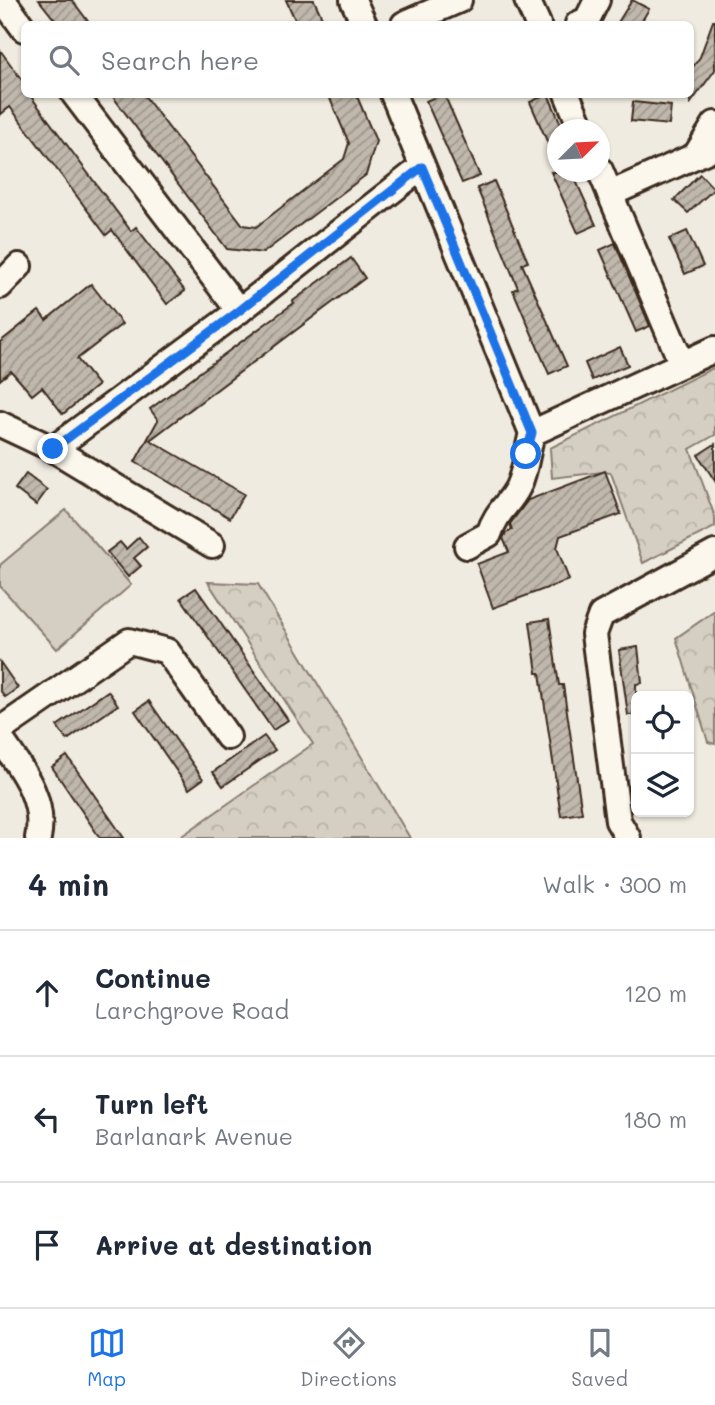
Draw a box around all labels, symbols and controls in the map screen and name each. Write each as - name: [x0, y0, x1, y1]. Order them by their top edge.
- search box: [21, 21, 694, 98]
- icon: search: [45, 41, 83, 79]
- text: Search here: [101, 43, 259, 77]
- north arrow: [547, 119, 610, 182]
- route end: [37, 433, 68, 464]
- route start: [510, 438, 541, 469]
- map controls: [631, 691, 694, 817]
- button: locate: [631, 691, 694, 754]
- button: layers: [631, 754, 694, 817]
- text: 4 min: [28, 864, 109, 904]
- text: Walk · 300 m: [542, 869, 687, 899]
- text: Continue: [95, 961, 211, 995]
- icon: ahead: [28, 974, 66, 1012]
- text: 120 m: [624, 978, 687, 1008]
- text: Larchgrove Road: [95, 995, 289, 1025]
- text: Turn left: [95, 1087, 208, 1121]
- icon: left: [28, 1100, 66, 1138]
- text: 180 m: [623, 1104, 687, 1134]
- text: Barlanark Avenue: [95, 1121, 293, 1151]
- icon: arrive: [28, 1226, 66, 1264]
- text: Arrive at destination: [95, 1228, 372, 1262]
- tab: Map: [87, 1324, 126, 1391]
- tab: Directions: [300, 1324, 397, 1391]
- tab: Saved: [571, 1324, 628, 1391]

